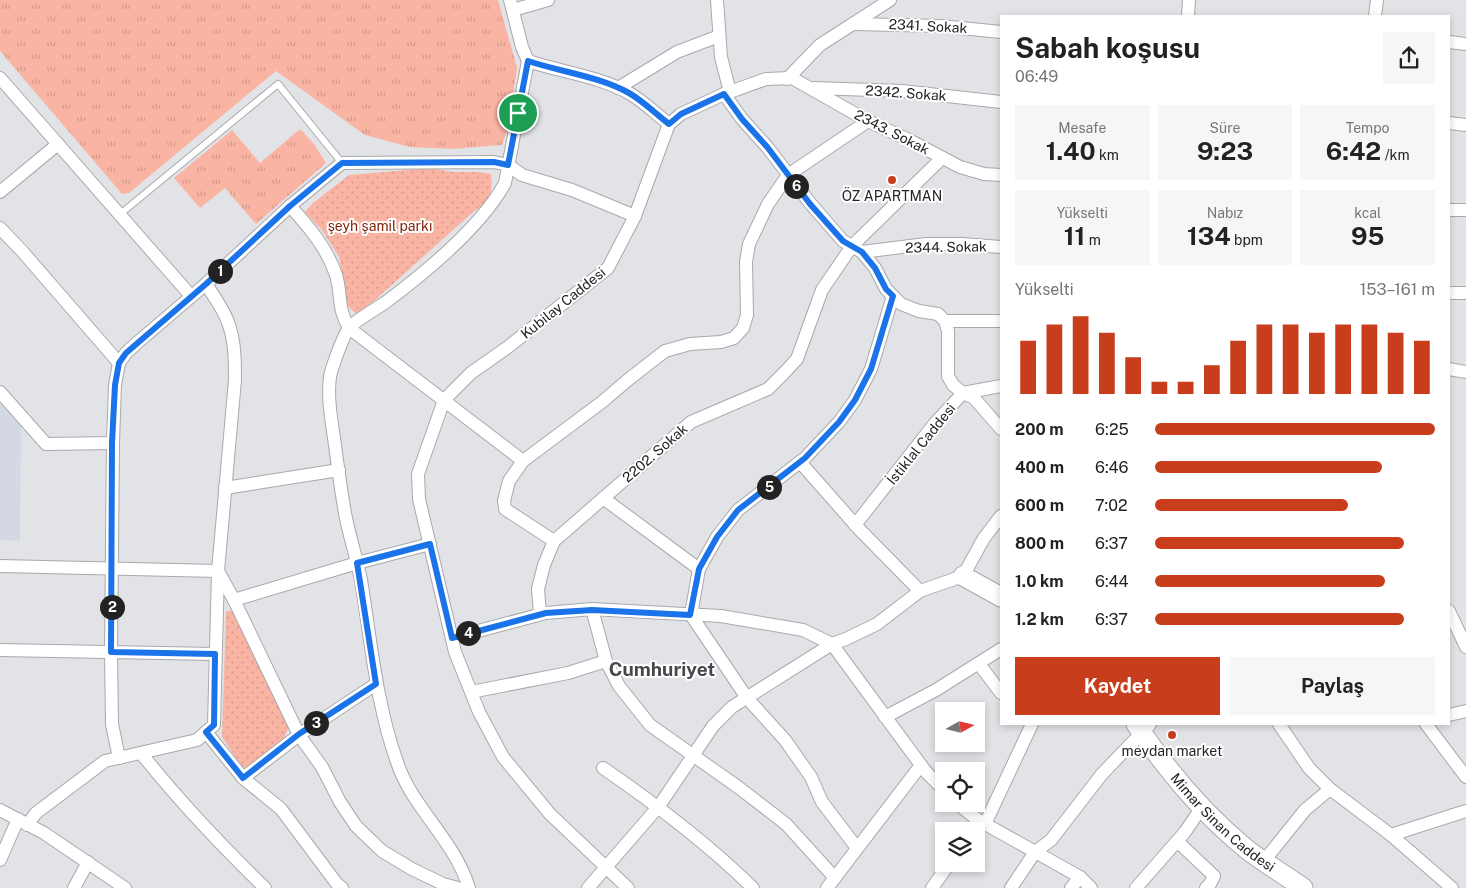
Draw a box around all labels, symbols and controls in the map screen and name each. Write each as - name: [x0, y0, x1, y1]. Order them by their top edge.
- street label: 2341. Sokak: [888, 16, 968, 36]
- text: Sabah koşusu: [1015, 31, 1200, 64]
- button: share: [1383, 32, 1435, 84]
- text: 06:49: [1015, 67, 1058, 86]
- street label: 2342. Sokak: [865, 82, 947, 104]
- pin: [497, 92, 539, 134]
- icon: arrive: [504, 99, 532, 127]
- street label: 2343. Sokak: [852, 106, 932, 158]
- text: Mesafe: [1058, 120, 1106, 136]
- text: Süre: [1210, 120, 1240, 136]
- text: Tempo: [1346, 120, 1389, 136]
- text: 1.40: [1046, 136, 1096, 166]
- text: 9:23: [1197, 136, 1253, 166]
- text: 6:42: [1326, 136, 1381, 166]
- text: km: [1096, 147, 1119, 163]
- text: /km: [1381, 147, 1410, 163]
- pin: 6: [784, 174, 808, 198]
- marker: ÖZ APARTMAN: [886, 174, 898, 186]
- text: 6: [792, 178, 801, 194]
- place label: ÖZ APARTMAN: [842, 186, 942, 204]
- text: Yükselti: [1057, 205, 1108, 221]
- text: Nabız: [1207, 205, 1243, 221]
- text: kcal: [1354, 205, 1381, 221]
- park label: şeyh şamil parkı: [328, 218, 432, 234]
- text: 11: [1064, 221, 1085, 251]
- text: 134: [1187, 221, 1231, 251]
- text: 95: [1351, 221, 1384, 251]
- text: m: [1085, 232, 1101, 248]
- text: bpm: [1231, 232, 1263, 248]
- street label: 2344. Sokak: [905, 238, 987, 256]
- pin: 1: [208, 258, 232, 284]
- text: 1: [218, 263, 224, 279]
- street label: Kubilay Caddesi: [518, 264, 608, 342]
- text: Yükselti: [1015, 280, 1074, 299]
- text: 153–161 m: [1360, 280, 1435, 299]
- street label: İstiklal Caddesi: [882, 399, 959, 488]
- street label: 2202. Sokak: [619, 420, 691, 485]
- text: 200 m: [1015, 420, 1064, 439]
- text: 6:25: [1095, 420, 1129, 439]
- text: 400 m: [1015, 458, 1064, 477]
- text: 6:46: [1095, 458, 1128, 477]
- pin: 5: [756, 474, 782, 500]
- text: 5: [765, 479, 774, 495]
- text: 600 m: [1015, 496, 1064, 515]
- text: 7:02: [1095, 496, 1128, 515]
- text: 800 m: [1015, 534, 1064, 553]
- text: 6:37: [1095, 534, 1128, 553]
- text: 1.0 km: [1015, 572, 1064, 591]
- text: 6:44: [1095, 572, 1129, 591]
- pin: 2: [100, 594, 124, 620]
- text: 2: [108, 599, 117, 615]
- text: 1.2 km: [1015, 610, 1064, 629]
- text: 6:37: [1095, 610, 1128, 629]
- pin: 4: [456, 620, 480, 646]
- text: 4: [464, 625, 473, 641]
- button: Kaydet: [1015, 657, 1220, 715]
- button: Paylaş: [1230, 657, 1435, 715]
- district label: Cumhuriyet: [609, 658, 715, 680]
- north arrow: [935, 702, 985, 752]
- map controls: [935, 702, 985, 872]
- pin: 3: [304, 710, 328, 736]
- text: 3: [312, 715, 321, 731]
- marker: meydan market: [1166, 729, 1178, 741]
- place label: meydan market: [1122, 743, 1222, 759]
- button: locate: [935, 762, 985, 812]
- street label: Mimar Sinan Caddesi: [1167, 770, 1278, 875]
- button: layers: [935, 822, 985, 872]

